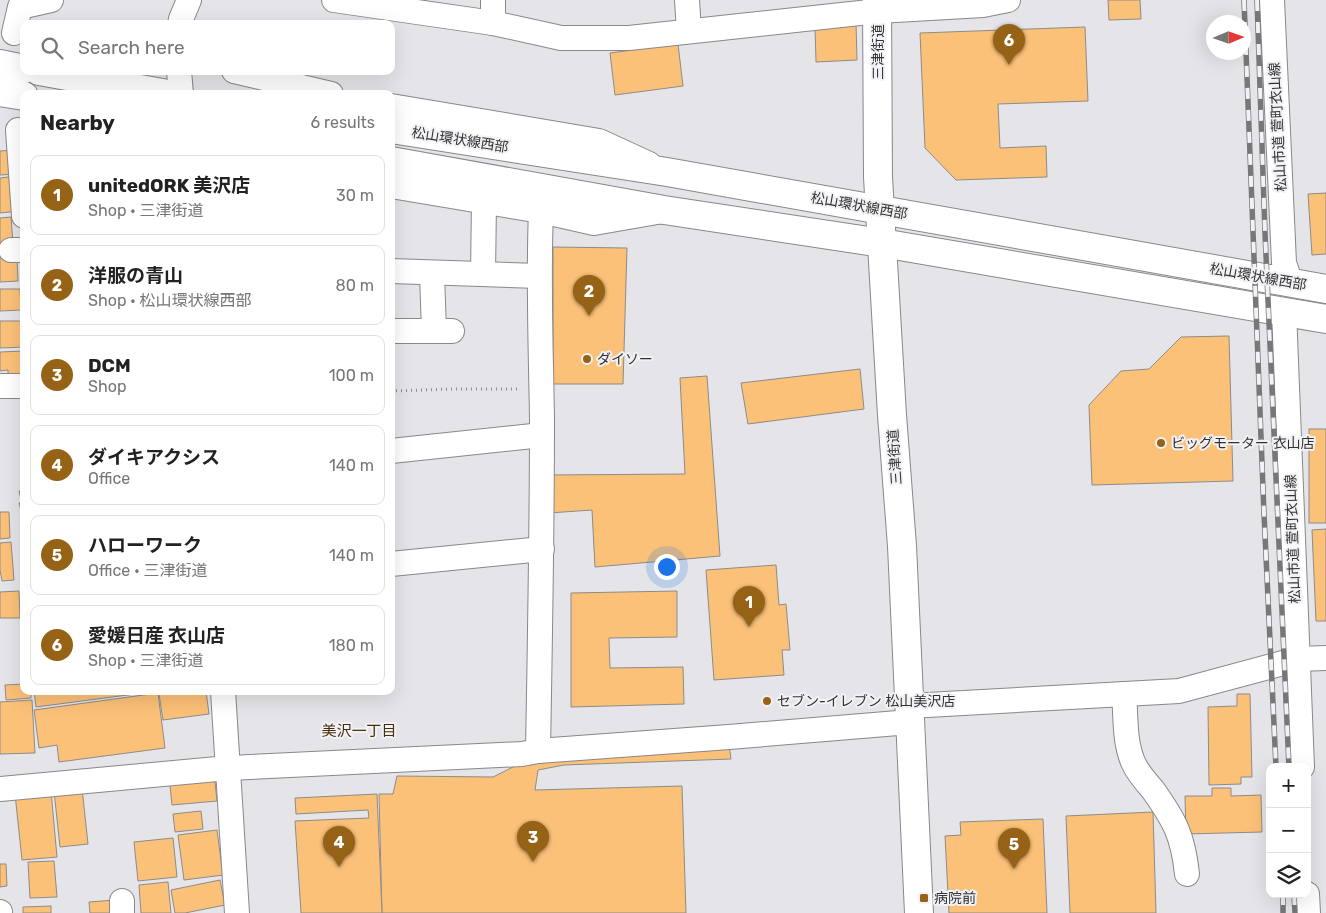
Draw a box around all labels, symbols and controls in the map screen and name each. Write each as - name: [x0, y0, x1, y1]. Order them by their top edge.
- north arrow: [1206, 15, 1251, 60]
- search box: [20, 20, 395, 75]
- street label: 三津街道: [870, 24, 887, 80]
- pin: 6: [993, 24, 1025, 65]
- icon: search: [38, 34, 66, 62]
- text: Search here: [78, 36, 185, 59]
- street label: 松山市道 萱町衣山線: [1266, 62, 1290, 192]
- text: Nearby: [40, 110, 115, 135]
- text: 6 results: [310, 113, 375, 132]
- street label: 松山環状線西部: [410, 124, 510, 156]
- text: unitedORK 美沢店: [88, 174, 250, 197]
- text: 1: [53, 186, 61, 205]
- text: 30 m: [336, 186, 374, 205]
- street label: 松山環状線西部: [809, 189, 909, 223]
- text: Shop · 三津街道: [88, 201, 204, 220]
- street label: 松山環状線西部: [1208, 260, 1308, 294]
- text: 洋服の青山: [88, 264, 183, 287]
- pin: 2: [573, 275, 605, 316]
- text: 2: [52, 276, 62, 295]
- text: 80 m: [336, 276, 374, 295]
- text: Shop · 松山環状線西部: [88, 291, 252, 310]
- place label: ダイソー: [597, 351, 653, 368]
- marker: ダイソー: [581, 353, 593, 365]
- text: DCM: [88, 354, 131, 377]
- text: 3: [52, 366, 62, 385]
- text: 100 m: [329, 366, 374, 385]
- text: Shop: [88, 377, 126, 396]
- street label: 三津街道: [885, 428, 905, 486]
- place label: ビッグモーター 衣山店: [1171, 435, 1314, 452]
- marker: ビッグモーター 衣山店: [1155, 437, 1167, 449]
- text: ダイキアクシス: [88, 446, 220, 469]
- text: 4: [52, 456, 62, 475]
- text: 140 m: [329, 456, 374, 475]
- text: Office: [88, 469, 130, 488]
- street label: 松山市道 萱町衣山線: [1282, 474, 1304, 604]
- text: ハローワーク: [88, 534, 202, 557]
- text: 5: [52, 546, 62, 565]
- text: 140 m: [329, 546, 374, 565]
- your location: [654, 554, 680, 580]
- text: Office · 三津街道: [88, 561, 207, 580]
- pin: 1: [733, 586, 765, 627]
- text: 愛媛日産 衣山店: [88, 624, 225, 647]
- text: 6: [52, 636, 62, 655]
- text: 180 m: [329, 636, 374, 655]
- text: Shop · 三津街道: [88, 651, 204, 670]
- place label: セブン-イレブン 松山美沢店: [777, 693, 955, 710]
- marker: セブン-イレブン 松山美沢店: [761, 695, 773, 707]
- district label: 美沢一丁目: [321, 722, 397, 740]
- map controls: [1266, 763, 1311, 898]
- button: +: [1266, 763, 1311, 808]
- button: −: [1266, 808, 1311, 853]
- pin: 3: [517, 821, 549, 862]
- pin: 4: [323, 826, 355, 867]
- pin: 5: [998, 828, 1030, 869]
- button: layers: [1266, 853, 1311, 898]
- place label: 病院前: [934, 890, 976, 907]
- marker: 病院前: [918, 892, 930, 904]

